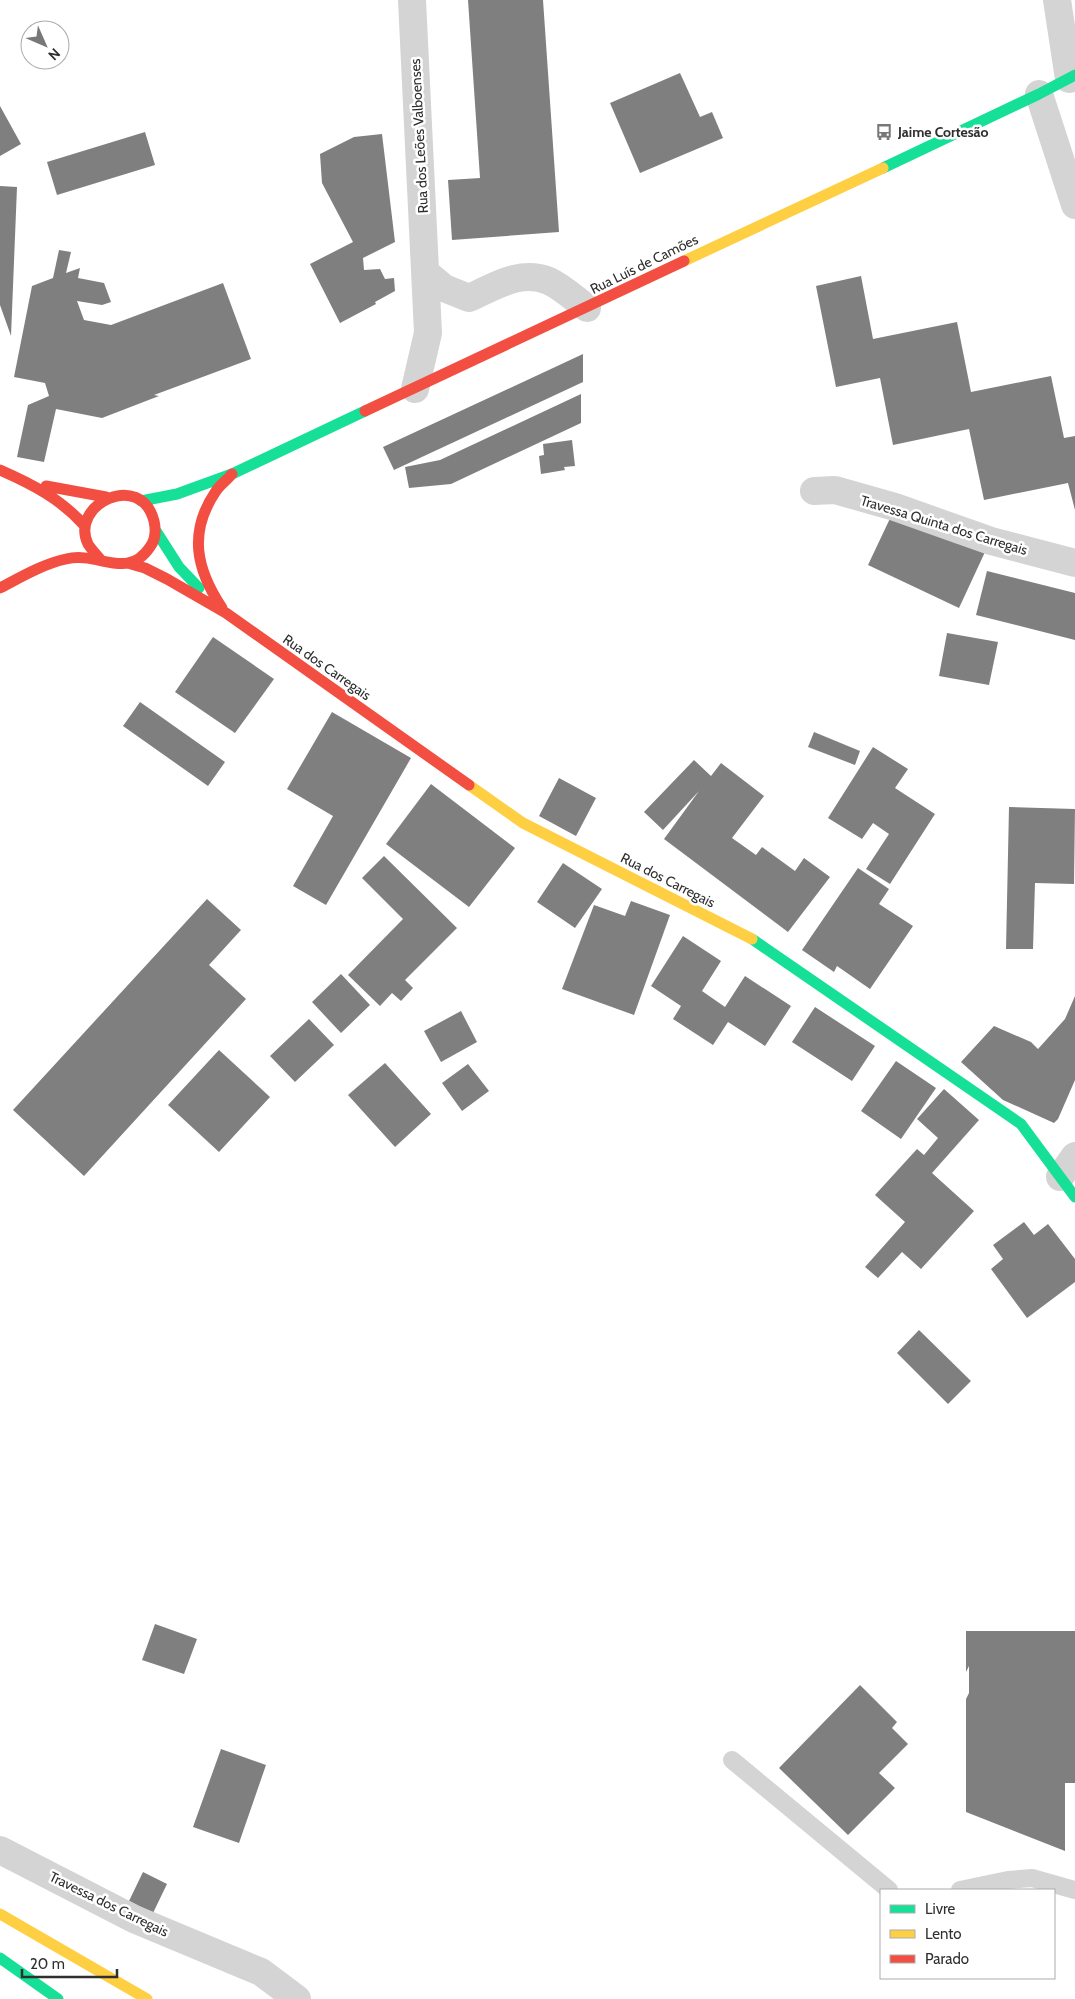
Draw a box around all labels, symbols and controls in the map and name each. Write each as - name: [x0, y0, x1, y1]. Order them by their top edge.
- north arrow: [20, 20, 70, 70]
- text: N: [44, 44, 64, 64]
- street label: Rua dos Leões Valboenses: [406, 58, 432, 214]
- bus stop icon: Jaime Cortesão: [874, 122, 894, 142]
- place label: Jaime Cortesão: [897, 123, 989, 141]
- street label: Rua Luís de Camões: [587, 230, 701, 298]
- street label: Travessa Quinta dos Carregais: [858, 491, 1030, 559]
- street label: Rua dos Carregais: [279, 630, 375, 704]
- street label: Rua dos Carregais: [618, 848, 718, 912]
- street label: Travessa dos Carregais: [46, 1867, 172, 1941]
- legend: [880, 1889, 1055, 1979]
- text: Livre: [925, 1900, 956, 1918]
- text: Lento: [925, 1925, 962, 1943]
- scale bar: [22, 1946, 118, 1978]
- text: Parado: [925, 1950, 969, 1968]
- text: 20 m: [30, 1955, 65, 1973]

